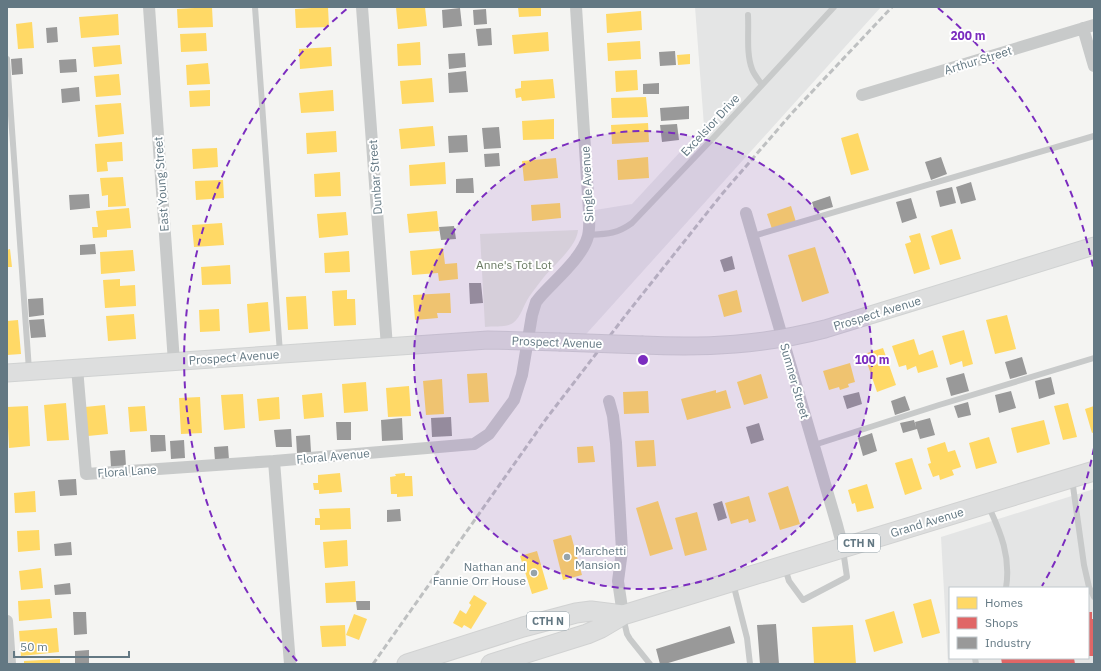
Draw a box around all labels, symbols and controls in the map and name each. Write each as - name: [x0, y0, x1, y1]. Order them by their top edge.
- text: 200 m: [950, 28, 986, 43]
- street label: Arthur Street: [942, 43, 1014, 77]
- street label: Excelsior Drive: [677, 91, 743, 159]
- street label: East Young Street: [150, 136, 172, 232]
- street label: Dunbar Street: [365, 139, 385, 215]
- street label: Single Avenue: [578, 145, 596, 222]
- park label: Anne's Tot Lot: [476, 257, 552, 272]
- street label: Prospect Avenue: [831, 292, 923, 333]
- street label: Prospect Avenue: [511, 333, 603, 351]
- street label: Sumner Street: [777, 342, 813, 420]
- street label: Prospect Avenue: [188, 346, 280, 368]
- text: 100 m: [854, 352, 890, 367]
- centre of rings: [636, 353, 650, 367]
- street label: Floral Avenue: [296, 445, 371, 467]
- street label: Floral Lane: [97, 461, 158, 481]
- street label: Grand Avenue: [889, 504, 966, 540]
- road number: CTH N: [838, 534, 880, 552]
- place label: Marchetti Mansion: [575, 543, 626, 572]
- marker: Marchetti Mansion: [562, 552, 572, 562]
- place label: Nathan and Fannie Orr House: [433, 559, 526, 588]
- marker: Nathan and Fannie Orr House: [529, 568, 539, 578]
- legend: [949, 587, 1089, 659]
- text: Homes: [985, 595, 1023, 610]
- road number: CTH N: [527, 612, 569, 630]
- text: Shops: [985, 615, 1018, 630]
- scale bar: [14, 633, 129, 659]
- text: Industry: [985, 635, 1031, 650]
- text: 50 m: [20, 639, 48, 654]

